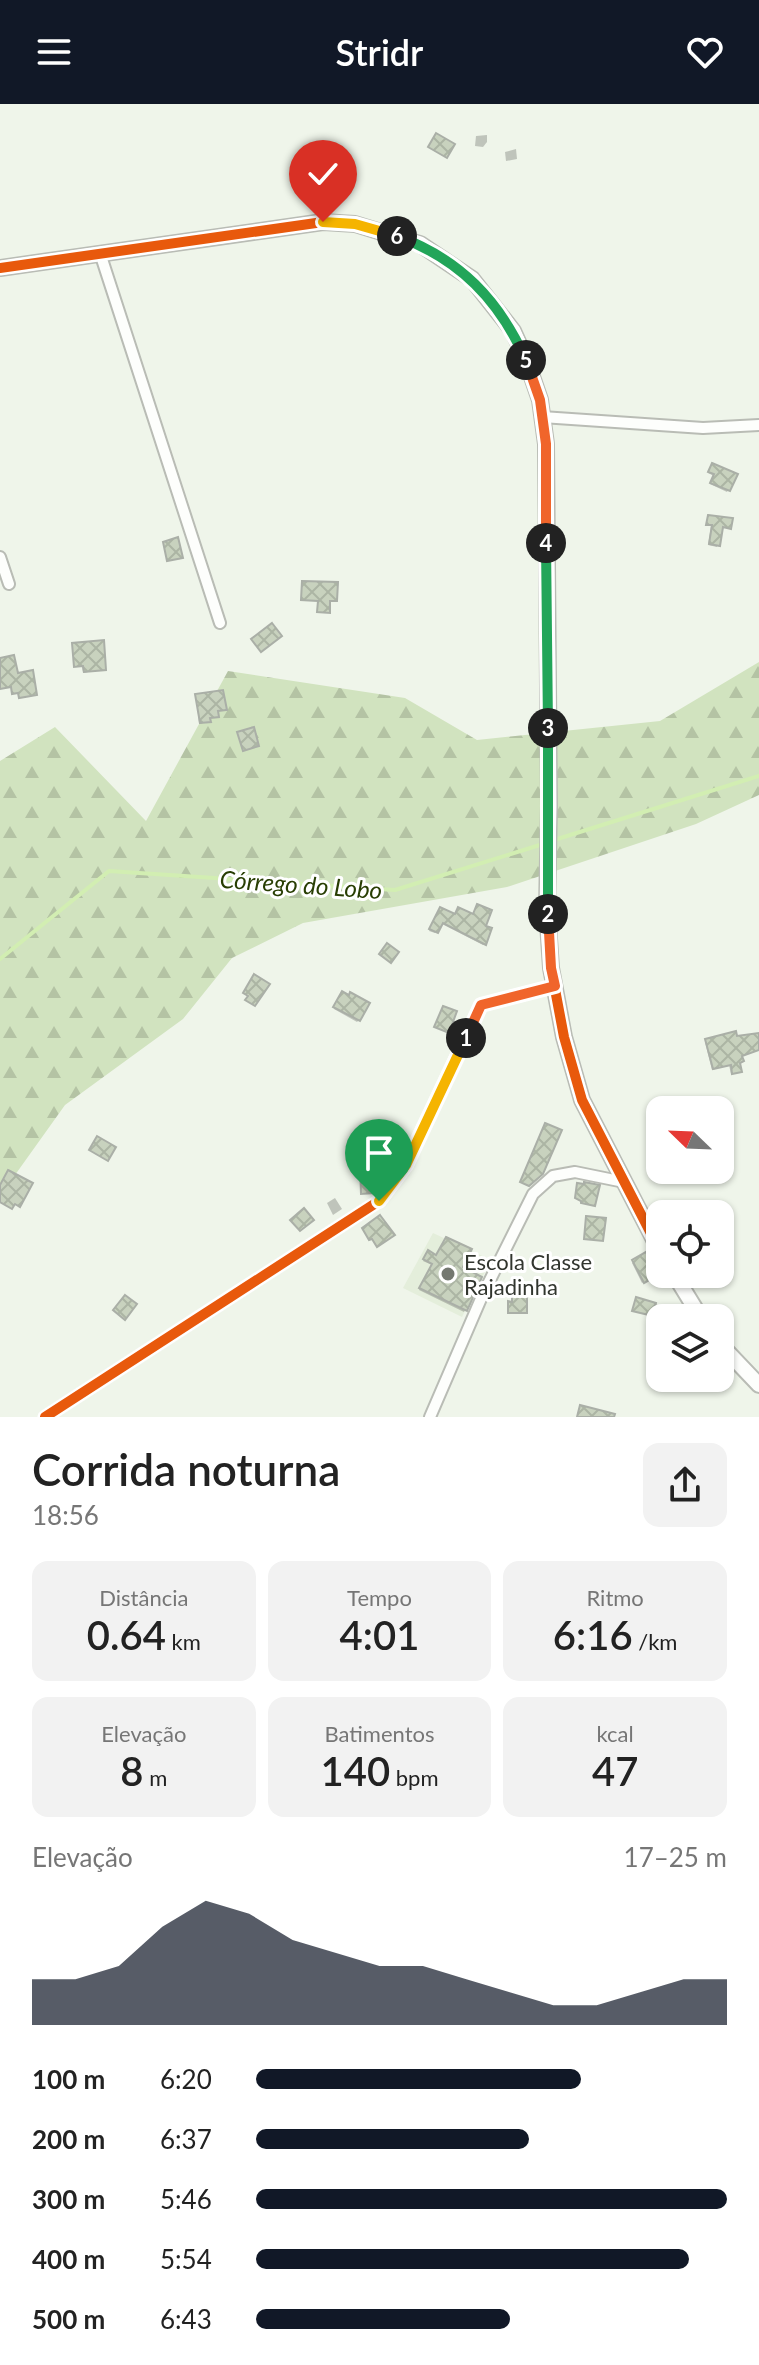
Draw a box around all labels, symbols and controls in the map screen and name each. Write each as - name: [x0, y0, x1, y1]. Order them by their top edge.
- icon: menu: [32, 30, 76, 74]
- text: Stridr: [336, 30, 423, 74]
- icon: heart: [683, 30, 727, 74]
- pin: [289, 140, 357, 222]
- icon: check: [301, 152, 345, 196]
- pin: 6: [377, 216, 417, 256]
- text: 6: [391, 222, 403, 249]
- pin: 5: [506, 340, 546, 380]
- text: 5: [520, 346, 532, 373]
- pin: 4: [526, 523, 566, 563]
- text: 4: [540, 529, 552, 556]
- pin: 3: [528, 708, 568, 748]
- text: 3: [542, 714, 554, 741]
- water label: Córrego do Lobo: [219, 864, 383, 904]
- pin: 2: [528, 894, 568, 934]
- text: 2: [542, 900, 554, 927]
- pin: 1: [446, 1018, 486, 1058]
- text: 1: [460, 1024, 472, 1051]
- north arrow: [646, 1096, 734, 1184]
- map controls: [646, 1096, 734, 1392]
- pin: [345, 1119, 413, 1201]
- icon: arrive: [357, 1131, 401, 1175]
- button: locate: [646, 1200, 734, 1288]
- place label: Escola Classe Rajadinha: [464, 1248, 592, 1300]
- marker: Escola Classe Rajadinha: [439, 1265, 457, 1283]
- button: layers: [646, 1304, 734, 1392]
- text: Corrida noturna: [32, 1443, 340, 1495]
- button: share: [643, 1443, 727, 1527]
- text: 18:56: [32, 1499, 99, 1531]
- text: Distância: [99, 1584, 188, 1611]
- text: Tempo: [347, 1584, 412, 1611]
- text: Ritmo: [586, 1584, 644, 1611]
- text: 0.64: [87, 1611, 166, 1659]
- text: 4:01: [340, 1611, 419, 1659]
- text: 6:16: [553, 1611, 633, 1659]
- text: km: [166, 1628, 201, 1655]
- text: /km: [633, 1628, 677, 1655]
- text: Elevação: [101, 1720, 186, 1747]
- text: Batimentos: [324, 1720, 435, 1747]
- text: kcal: [597, 1720, 634, 1747]
- text: 8: [120, 1747, 144, 1795]
- text: 140: [320, 1747, 390, 1795]
- text: 47: [592, 1747, 638, 1795]
- text: m: [144, 1764, 167, 1791]
- text: bpm: [390, 1764, 438, 1791]
- text: Elevação: [32, 1841, 133, 1873]
- text: 17–25 m: [624, 1841, 727, 1873]
- text: 100 m: [32, 2063, 105, 2095]
- text: 6:20: [160, 2063, 212, 2095]
- text: 200 m: [32, 2123, 105, 2155]
- text: 6:37: [160, 2123, 212, 2155]
- text: 300 m: [32, 2183, 105, 2215]
- text: 5:46: [160, 2183, 212, 2215]
- text: 400 m: [32, 2243, 105, 2275]
- text: 5:54: [160, 2243, 212, 2275]
- text: 500 m: [32, 2303, 105, 2335]
- text: 6:43: [160, 2303, 212, 2335]

